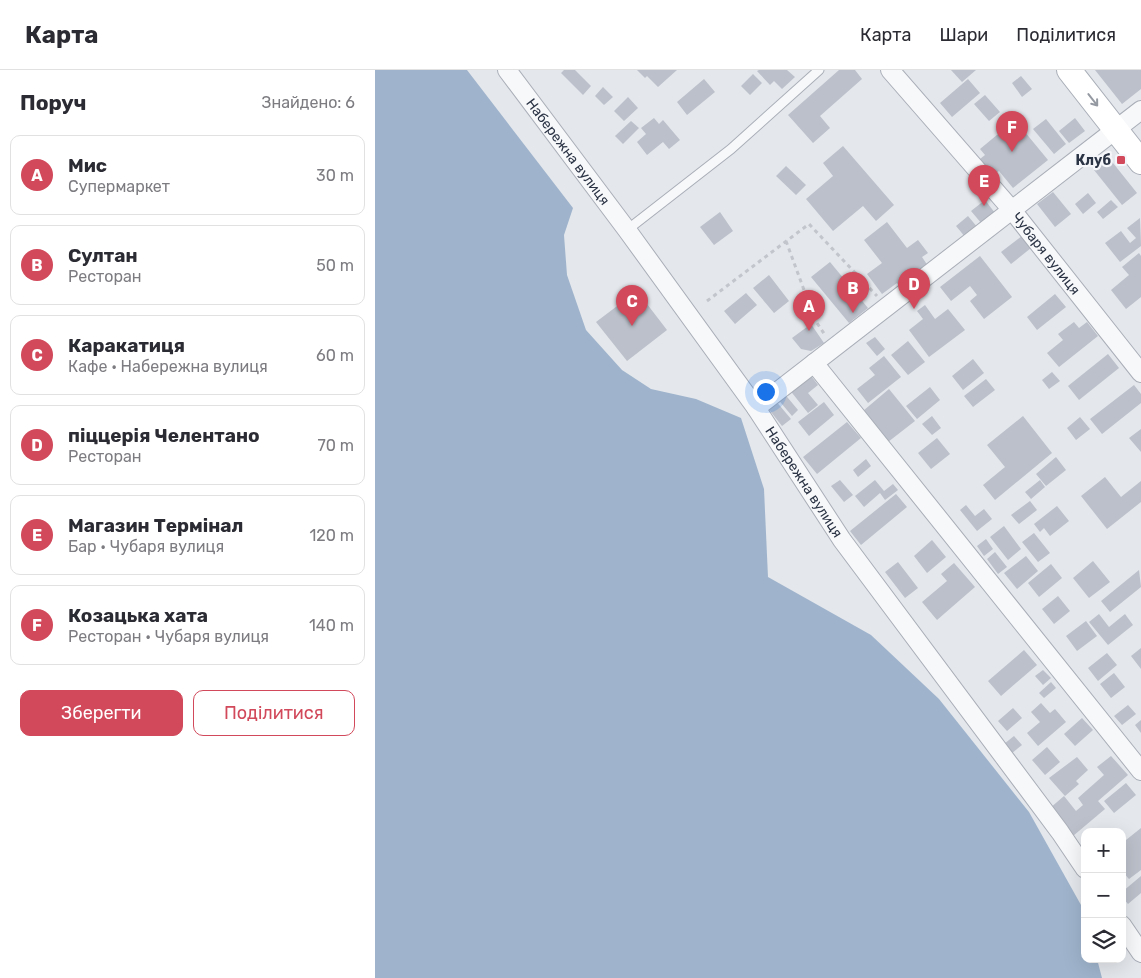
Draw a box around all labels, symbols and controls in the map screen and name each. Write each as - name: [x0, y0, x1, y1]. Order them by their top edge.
- text: Карта: [25, 21, 98, 49]
- text: Карта: [860, 24, 911, 46]
- text: Шари: [939, 24, 988, 46]
- text: Поділитися: [1016, 24, 1116, 46]
- text: Поруч: [20, 90, 86, 115]
- text: Знайдено: 6: [262, 93, 355, 112]
- one-way arrow: [1087, 93, 1098, 106]
- street label: Набережна вулиця: [523, 95, 614, 208]
- pin: F: [996, 111, 1028, 152]
- place label: Клуб: [1076, 152, 1111, 169]
- text: Мис: [68, 154, 107, 177]
- marker: Клуб: [1115, 154, 1127, 166]
- pin: E: [968, 165, 1000, 206]
- text: A: [31, 166, 43, 185]
- text: 30 m: [316, 166, 354, 185]
- text: Супермаркет: [68, 177, 170, 196]
- street label: Чубаря вулиця: [1009, 209, 1084, 298]
- text: Султан: [68, 244, 138, 267]
- text: B: [31, 256, 43, 275]
- text: 50 m: [316, 256, 354, 275]
- text: Ресторан: [68, 267, 142, 286]
- pin: D: [898, 268, 930, 309]
- pin: B: [837, 272, 869, 313]
- pin: C: [616, 285, 648, 326]
- pin: A: [793, 290, 825, 331]
- text: Каракатиця: [68, 334, 185, 357]
- text: C: [31, 346, 43, 365]
- text: 60 m: [316, 346, 354, 365]
- text: Кафе · Набережна вулиця: [68, 357, 268, 376]
- your location: [753, 379, 779, 405]
- street label: Набережна вулиця: [762, 423, 846, 541]
- text: піццерія Челентано: [68, 424, 260, 447]
- text: D: [31, 436, 43, 455]
- text: 70 m: [317, 436, 354, 455]
- text: Ресторан: [68, 447, 142, 466]
- text: Магазин Термінал: [68, 514, 243, 537]
- text: E: [32, 526, 42, 545]
- text: 120 m: [309, 526, 354, 545]
- text: Бар · Чубаря вулиця: [68, 537, 224, 556]
- text: Козацька хата: [68, 604, 208, 627]
- text: F: [32, 616, 42, 635]
- text: 140 m: [309, 616, 354, 635]
- text: Ресторан · Чубаря вулиця: [68, 627, 269, 646]
- button: Зберегти: [20, 690, 183, 736]
- button: Поділитися: [193, 690, 355, 736]
- map controls: [1081, 828, 1126, 963]
- button: +: [1081, 828, 1126, 873]
- button: −: [1081, 873, 1126, 918]
- button: layers: [1081, 918, 1126, 963]

